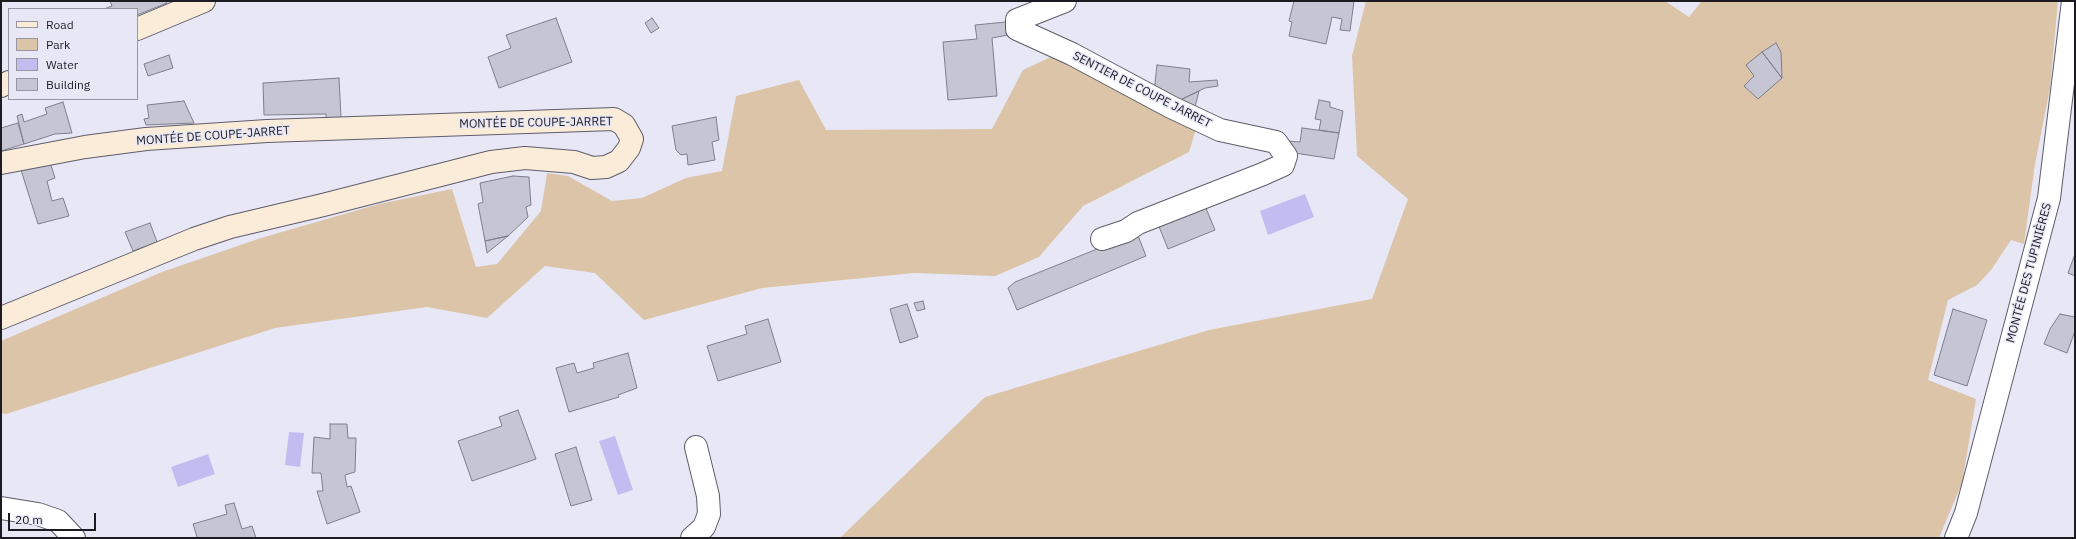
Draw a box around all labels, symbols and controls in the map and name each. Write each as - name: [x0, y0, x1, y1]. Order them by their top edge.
- legend: [8, 8, 138, 100]
- text: Road: [46, 17, 74, 32]
- text: Park: [46, 37, 70, 52]
- street label: SENTIER DE COUPE JARRET: [1070, 49, 1214, 131]
- text: Water: [46, 57, 78, 72]
- text: Building: [46, 77, 90, 92]
- street label: MONTÉE DE COUPE-JARRET: [459, 114, 613, 132]
- street label: MONTÉE DE COUPE-JARRET: [136, 123, 290, 149]
- street label: MONTÉE DES TUPINIÈRES: [2003, 201, 2055, 345]
- scale bar: [10, 505, 98, 531]
- text: 20 m: [15, 512, 43, 527]

